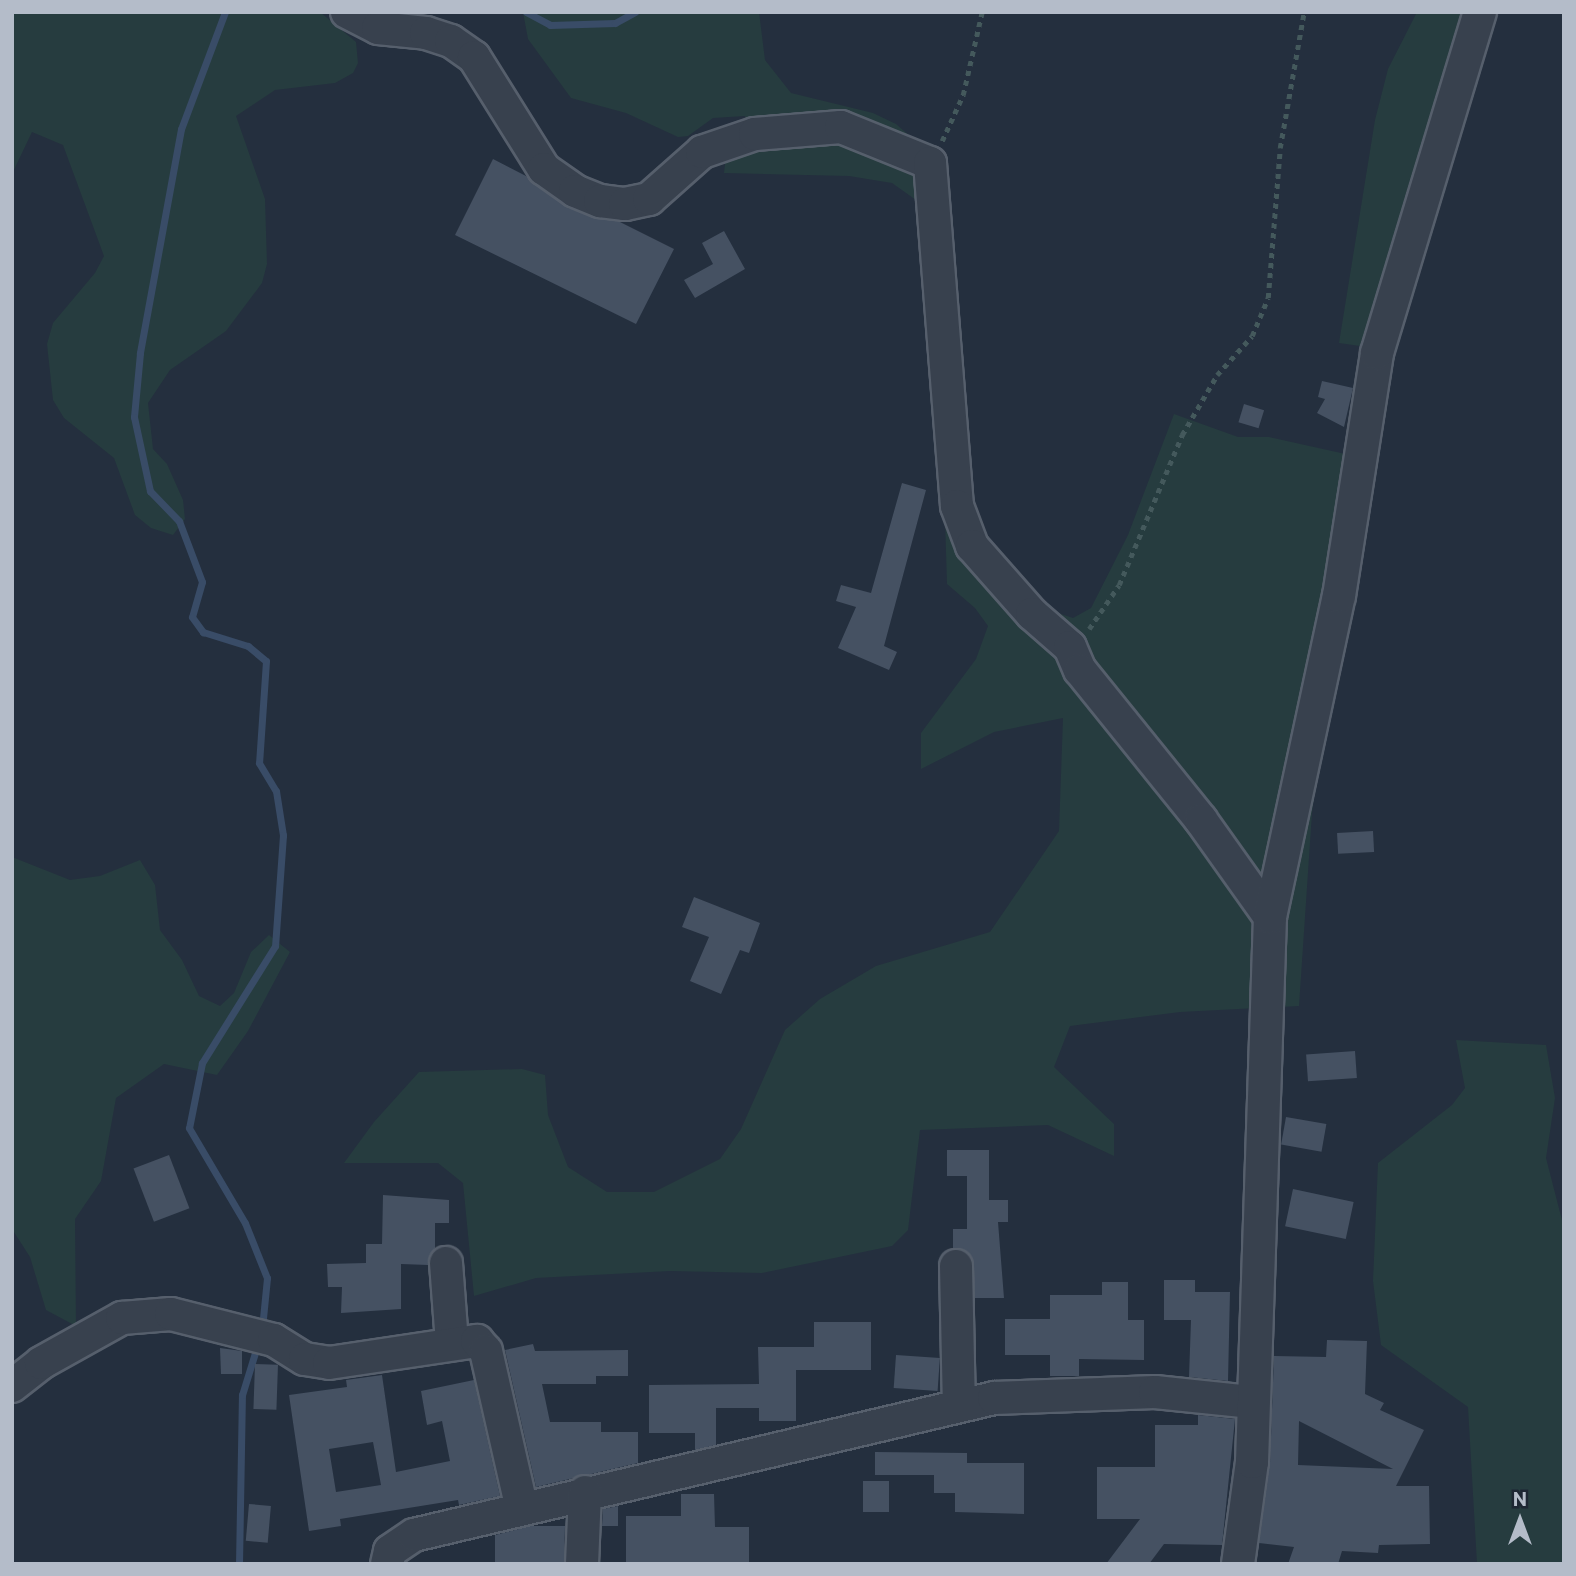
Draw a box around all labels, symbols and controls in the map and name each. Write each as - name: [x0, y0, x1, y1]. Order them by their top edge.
- north arrow: [1485, 1485, 1555, 1555]
- text: N: [1513, 1487, 1527, 1510]

